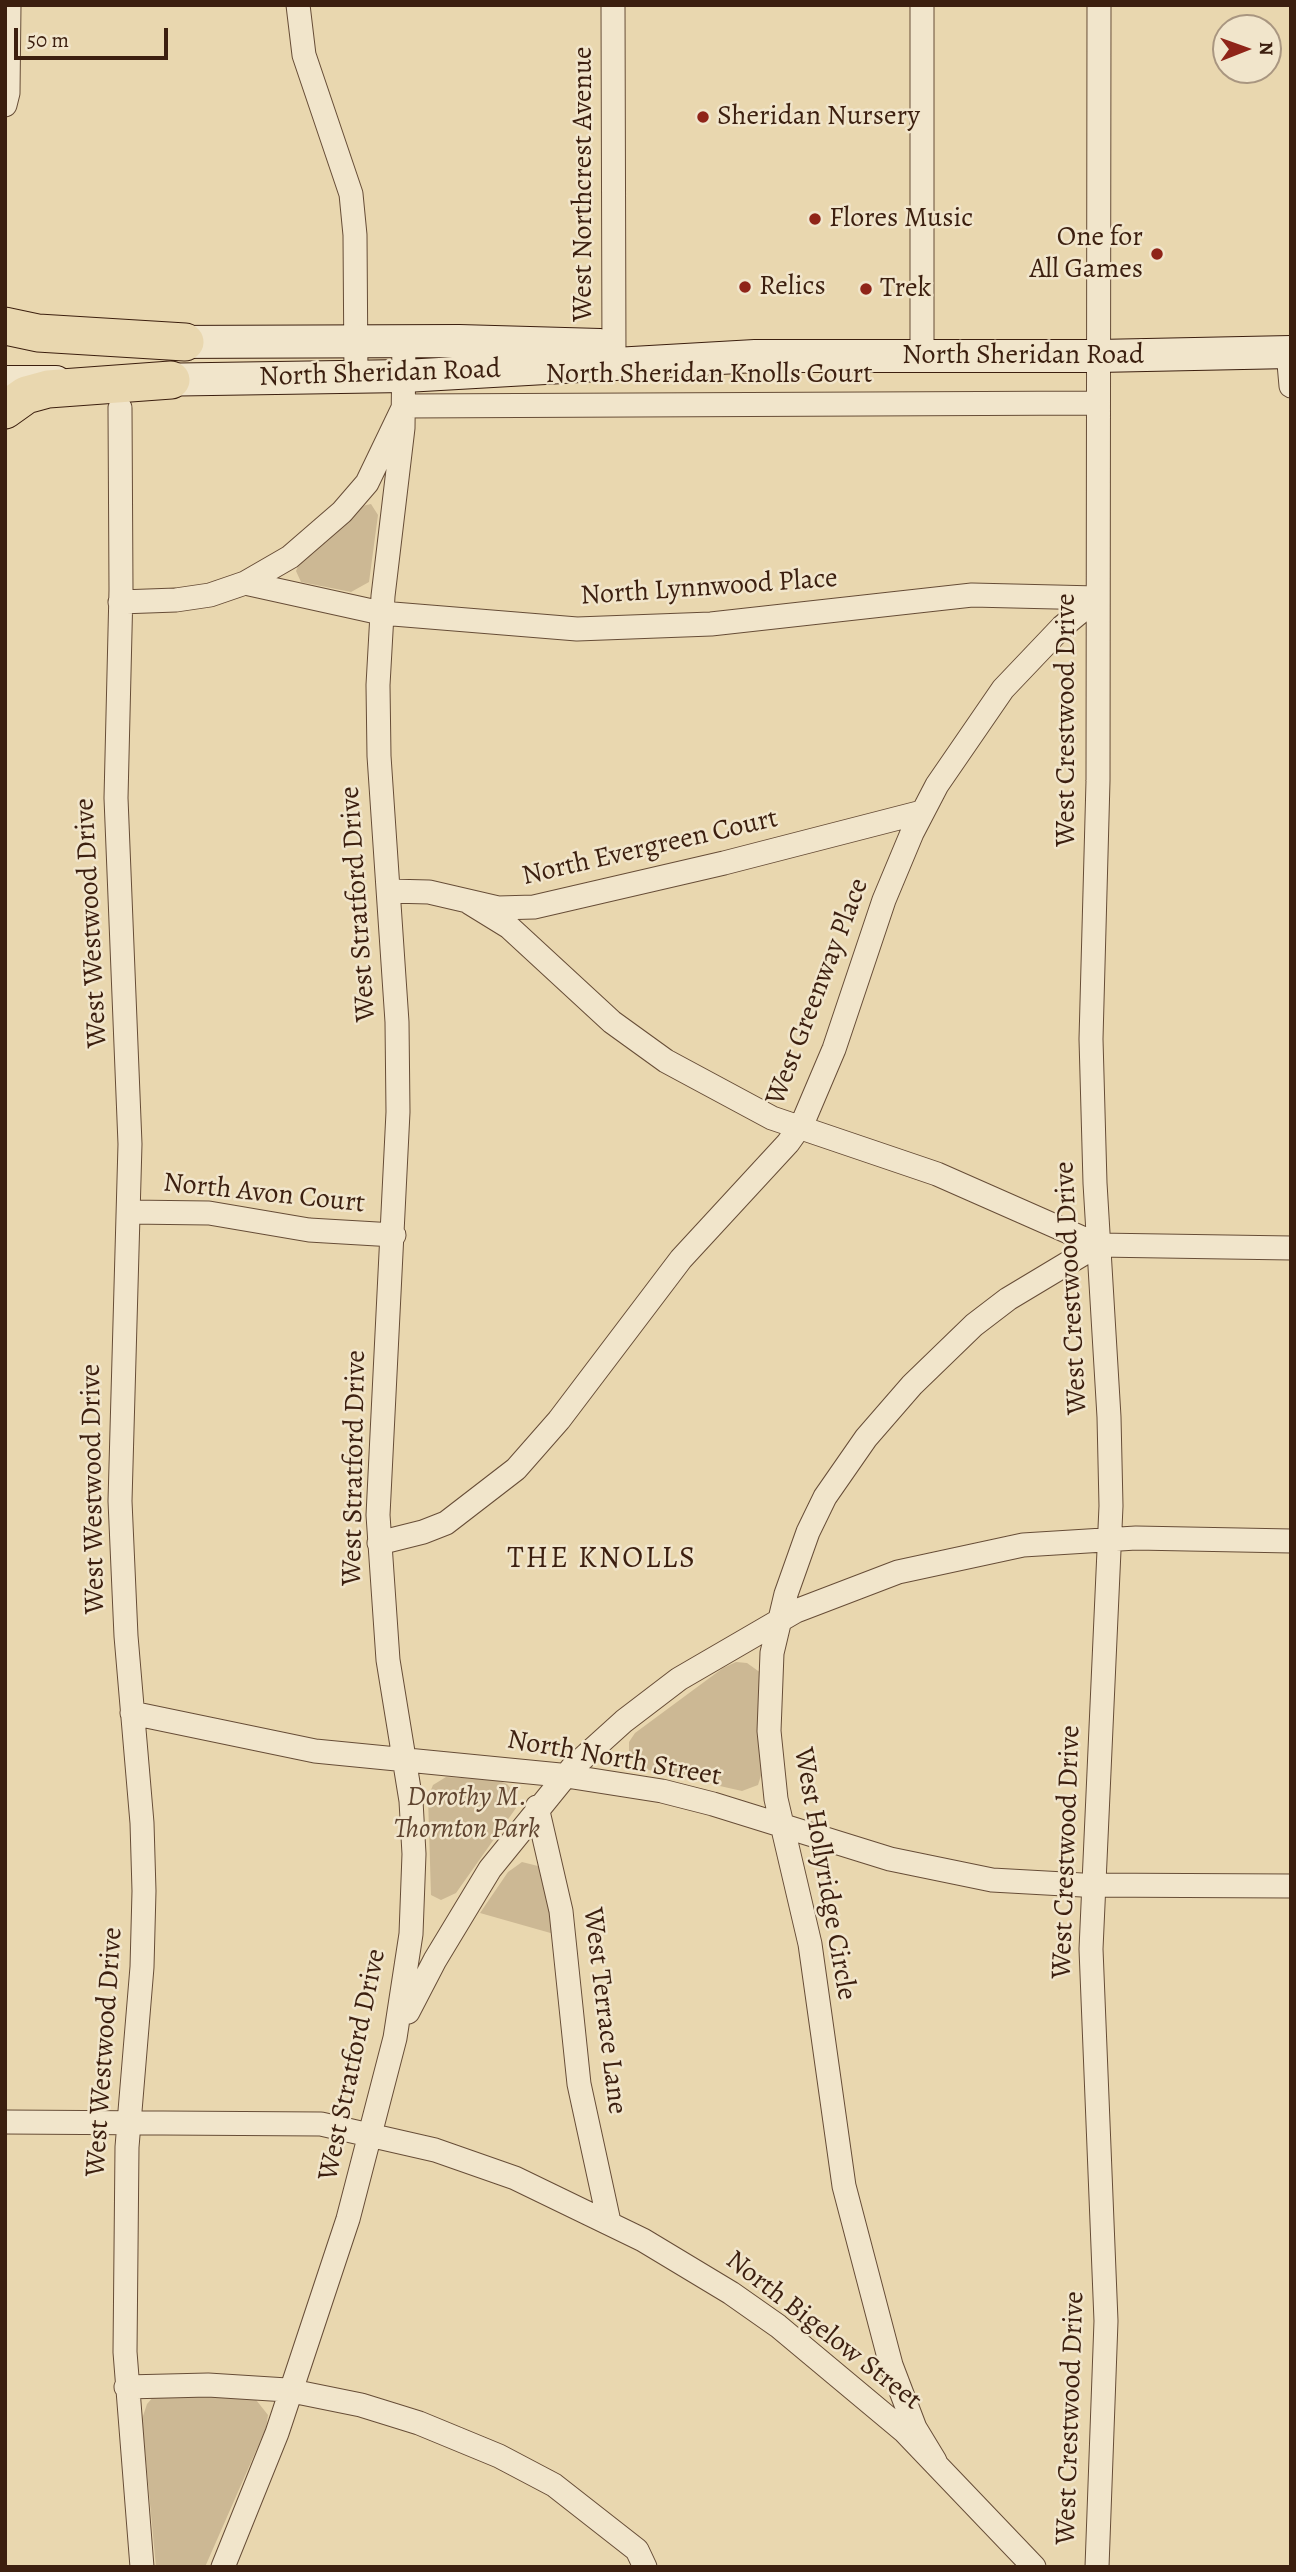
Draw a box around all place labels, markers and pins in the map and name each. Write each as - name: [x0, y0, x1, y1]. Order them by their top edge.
- place label: Sheridan Nursery: [717, 100, 920, 134]
- marker: Sheridan Nursery: [695, 109, 711, 125]
- place label: Flores Music: [829, 202, 973, 236]
- marker: Flores Music: [807, 211, 823, 227]
- place label: One for All Games: [1029, 221, 1143, 287]
- marker: One for All Games: [1149, 246, 1165, 262]
- place label: Relics: [759, 270, 826, 304]
- place label: Trek: [880, 272, 931, 306]
- marker: Relics: [737, 279, 753, 295]
- marker: Trek: [858, 281, 874, 297]

